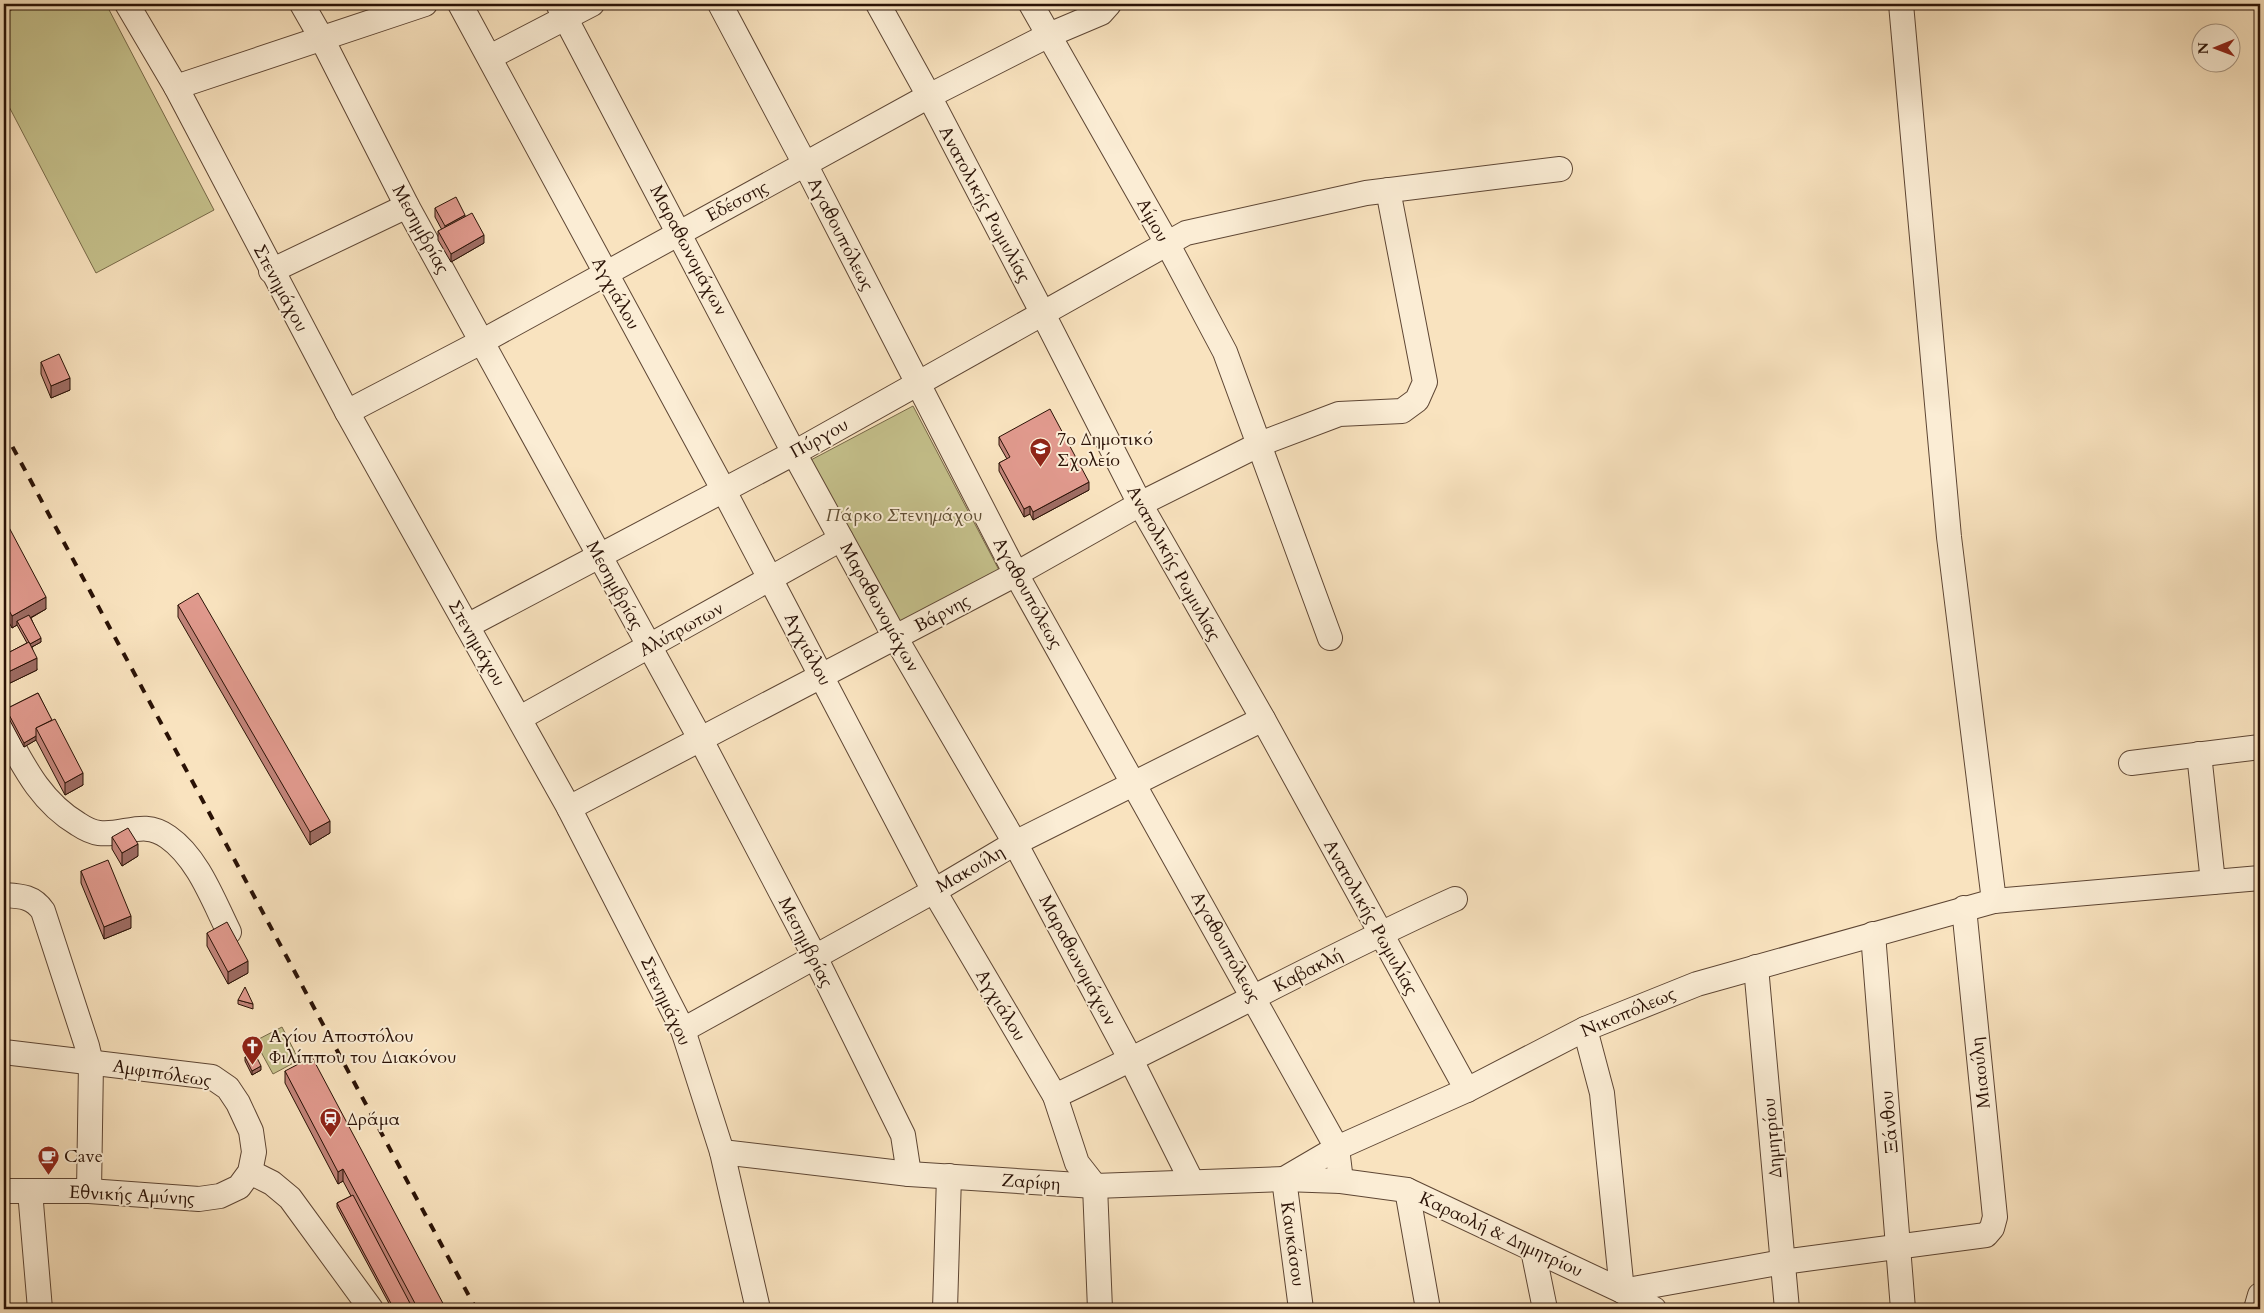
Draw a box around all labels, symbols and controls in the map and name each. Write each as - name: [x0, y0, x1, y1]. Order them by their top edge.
- north arrow: [2192, 22, 2242, 72]
- text: N: [2194, 42, 2213, 54]
- street label: Ανατολικής Ρωμυλίας: [933, 121, 1037, 287]
- street label: Αγαθουπόλεως: [801, 173, 880, 295]
- street label: Εδέσσης: [702, 175, 773, 228]
- street label: Μεσημβρίας: [386, 180, 455, 279]
- street label: Μαραθωνομάχων: [644, 181, 734, 320]
- street label: Αίμου: [1130, 194, 1175, 247]
- street label: Στενημάχου: [247, 240, 314, 336]
- street label: Αγχιάλου: [585, 252, 646, 334]
- street label: Πύργου: [786, 412, 853, 465]
- place label: 7ο Δημοτικό Σχολείο: [1057, 427, 1153, 473]
- school or university icon: 7ο Δημοτικό Σχολείο: [1029, 437, 1053, 468]
- street label: Ανατολικής Ρωμυλίας: [1120, 481, 1227, 646]
- park label: Πάρκο Στενημάχου: [826, 503, 982, 528]
- street label: Αγαθουπόλεως: [987, 533, 1069, 654]
- street label: Μεσημβρίας: [580, 536, 649, 635]
- street label: Μαραθωνομάχων: [834, 538, 926, 676]
- street label: Βάρνης: [910, 588, 975, 638]
- street label: Στενημάχου: [442, 596, 511, 691]
- street label: Αλύτρωτων: [634, 596, 728, 663]
- street label: Αγχιάλου: [778, 608, 837, 690]
- street label: Ανατολικής Ρωμυλίας: [1317, 835, 1424, 1000]
- street label: Μακούλη: [931, 840, 1009, 899]
- street label: Αγαθουπόλεως: [1185, 887, 1267, 1008]
- street label: Μαραθωνομάχων: [1033, 891, 1123, 1030]
- street label: Μεσημβρίας: [772, 893, 839, 992]
- street label: Καβακλή: [1269, 942, 1347, 999]
- street label: Στενημάχου: [634, 953, 697, 1050]
- street label: Αγχιάλου: [969, 965, 1032, 1046]
- street label: Νικοπόλεως: [1577, 981, 1680, 1044]
- place label: Αγίου Αποστόλου Φιλίππου του Διακόνου: [269, 1024, 457, 1070]
- church icon: Αγίου Αποστόλου Φιλίππου του Διακόνου: [241, 1034, 265, 1065]
- street label: Μιαούλη: [1964, 1036, 1997, 1110]
- street label: Αμφιπόλεως: [111, 1053, 213, 1094]
- street label: Ξάνθου: [1874, 1090, 1905, 1154]
- street label: Δημητρίου: [1757, 1097, 1788, 1179]
- station icon: Δράμα: [319, 1107, 343, 1138]
- place label: Δράμα: [347, 1107, 400, 1132]
- cafe icon: Cave: [36, 1144, 60, 1175]
- place label: Cave: [64, 1144, 103, 1169]
- street label: Ζαρίφη: [1001, 1168, 1061, 1197]
- street label: Εθνικής Αμύνης: [68, 1180, 196, 1211]
- street label: Καραολή & Δημητρίου: [1415, 1186, 1587, 1283]
- street label: Καυκάσου: [1274, 1200, 1311, 1288]

